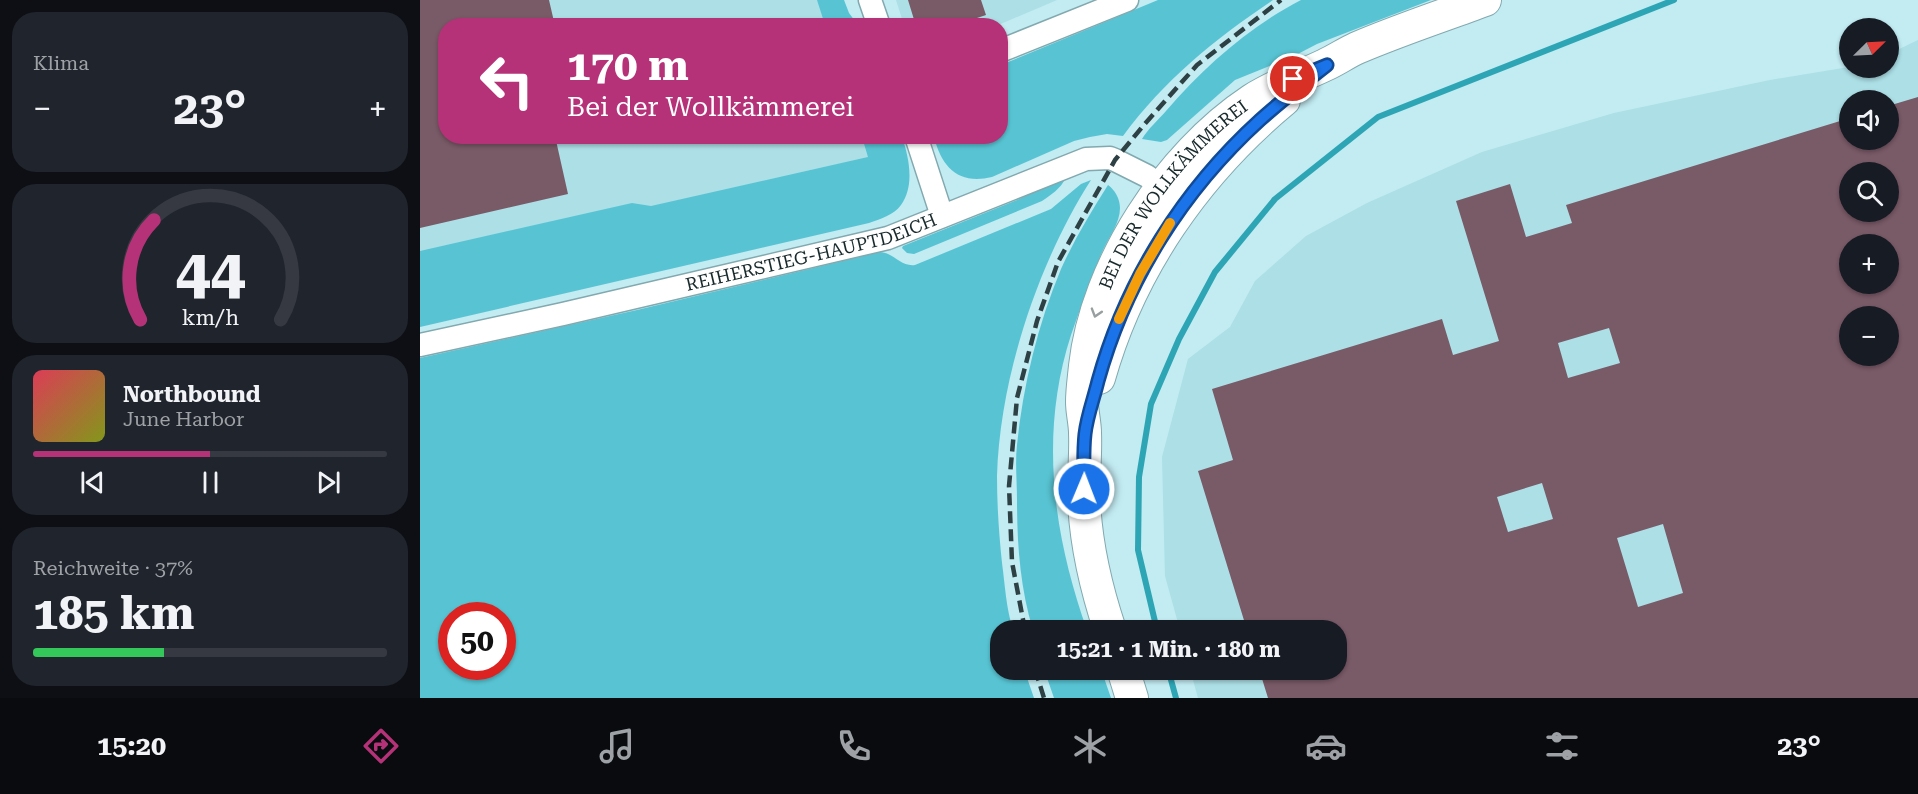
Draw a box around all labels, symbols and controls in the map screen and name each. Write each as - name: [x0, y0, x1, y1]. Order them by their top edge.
- north arrow: [1839, 18, 1899, 78]
- map controls: [1839, 18, 1899, 366]
- text: 170 m: [567, 41, 689, 90]
- icon: left: [468, 42, 546, 120]
- text: Klima: [33, 51, 89, 75]
- pin: [1267, 53, 1318, 104]
- icon: arrive: [1276, 62, 1309, 95]
- text: 23°: [174, 82, 246, 135]
- text: −: [33, 89, 51, 128]
- text: +: [369, 89, 387, 128]
- button: sound: [1839, 90, 1899, 150]
- text: Bei der Wollkämmerei: [567, 91, 854, 123]
- street label: BEI DER WOLLKÄMMEREI: [1094, 95, 1251, 292]
- button: search: [1839, 162, 1899, 222]
- street label: REIHERSTIEG-HAUPTDEICH: [683, 209, 939, 295]
- button: +: [1839, 234, 1899, 294]
- text: 44: [175, 236, 245, 309]
- text: km/h: [181, 306, 239, 331]
- button: −: [1839, 306, 1899, 366]
- one-way arrow: [1091, 307, 1103, 318]
- text: Northbound: [123, 382, 261, 407]
- text: June Harbor: [123, 407, 244, 431]
- position arrow: [1052, 457, 1116, 521]
- icon: previous: [76, 466, 109, 499]
- icon: pause: [194, 466, 227, 499]
- icon: next: [312, 466, 345, 499]
- text: Reichweite · 37%: [33, 556, 193, 580]
- text: 185 km: [33, 587, 194, 640]
- speed limit sign: 50: [438, 602, 516, 680]
- text: 15:21 · 1 Min. · 180 m: [1056, 637, 1281, 662]
- icon: directions: [360, 725, 402, 767]
- icon: music: [596, 725, 638, 767]
- icon: phone: [833, 725, 875, 767]
- icon: climate: [1069, 725, 1111, 767]
- icon: car: [1305, 725, 1347, 767]
- icon: filters: [1541, 725, 1583, 767]
- text: 15:20: [97, 730, 166, 762]
- text: 23°: [1777, 730, 1821, 762]

